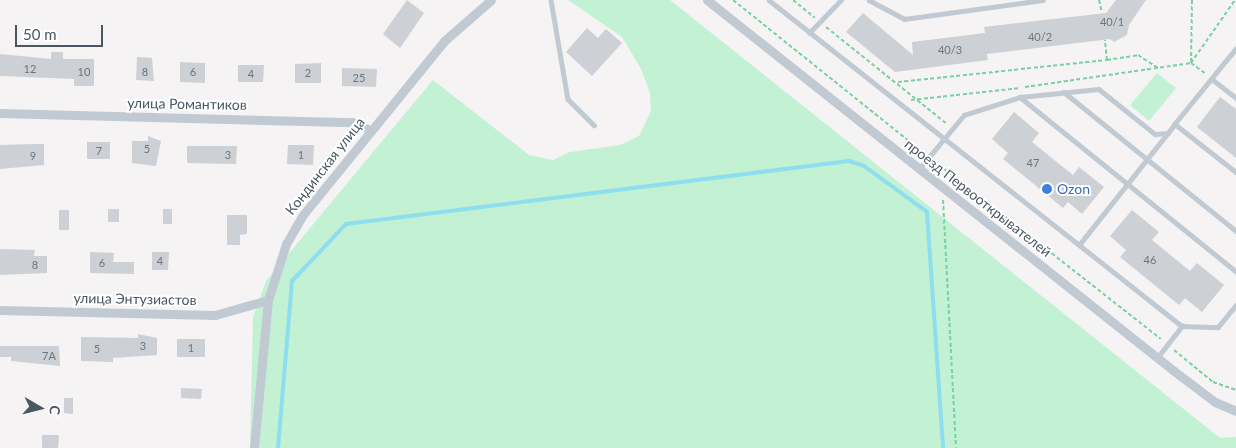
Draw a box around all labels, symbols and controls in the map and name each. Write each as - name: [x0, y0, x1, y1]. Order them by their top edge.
- scale bar: [18, 15, 105, 47]
- house number: 40/1: [1100, 15, 1124, 29]
- text: 50 m: [23, 25, 57, 43]
- house number: 40/2: [1028, 30, 1052, 44]
- house number: 40/3: [938, 43, 962, 57]
- house number: 12: [24, 62, 36, 76]
- house number: 10: [78, 65, 90, 79]
- house number: 8: [142, 65, 148, 79]
- house number: 6: [190, 65, 196, 79]
- house number: 2: [305, 66, 311, 80]
- house number: 4: [248, 67, 254, 81]
- house number: 25: [353, 71, 365, 85]
- street label: улица Романтиков: [127, 95, 247, 113]
- street label: Кондинская улица: [282, 114, 368, 218]
- street label: проезд Первооткрывателей: [901, 136, 1055, 260]
- house number: 5: [144, 142, 150, 156]
- house number: 7: [96, 144, 102, 158]
- house number: 3: [225, 148, 231, 162]
- house number: 1: [298, 148, 304, 162]
- house number: 9: [30, 149, 36, 163]
- house number: 47: [1027, 156, 1039, 170]
- place label: Ozon: [1057, 181, 1090, 197]
- marker: Ozon: [1041, 183, 1053, 195]
- house number: 46: [1144, 253, 1156, 267]
- house number: 4: [157, 254, 163, 268]
- house number: 6: [99, 256, 105, 270]
- house number: 8: [32, 258, 38, 272]
- street label: улица Энтузиастов: [73, 290, 197, 308]
- house number: 3: [140, 339, 146, 353]
- house number: 1: [188, 341, 194, 355]
- house number: 5: [94, 342, 100, 356]
- house number: 7А: [42, 349, 56, 363]
- north arrow: [15, 383, 65, 433]
- text: С: [46, 404, 64, 416]

